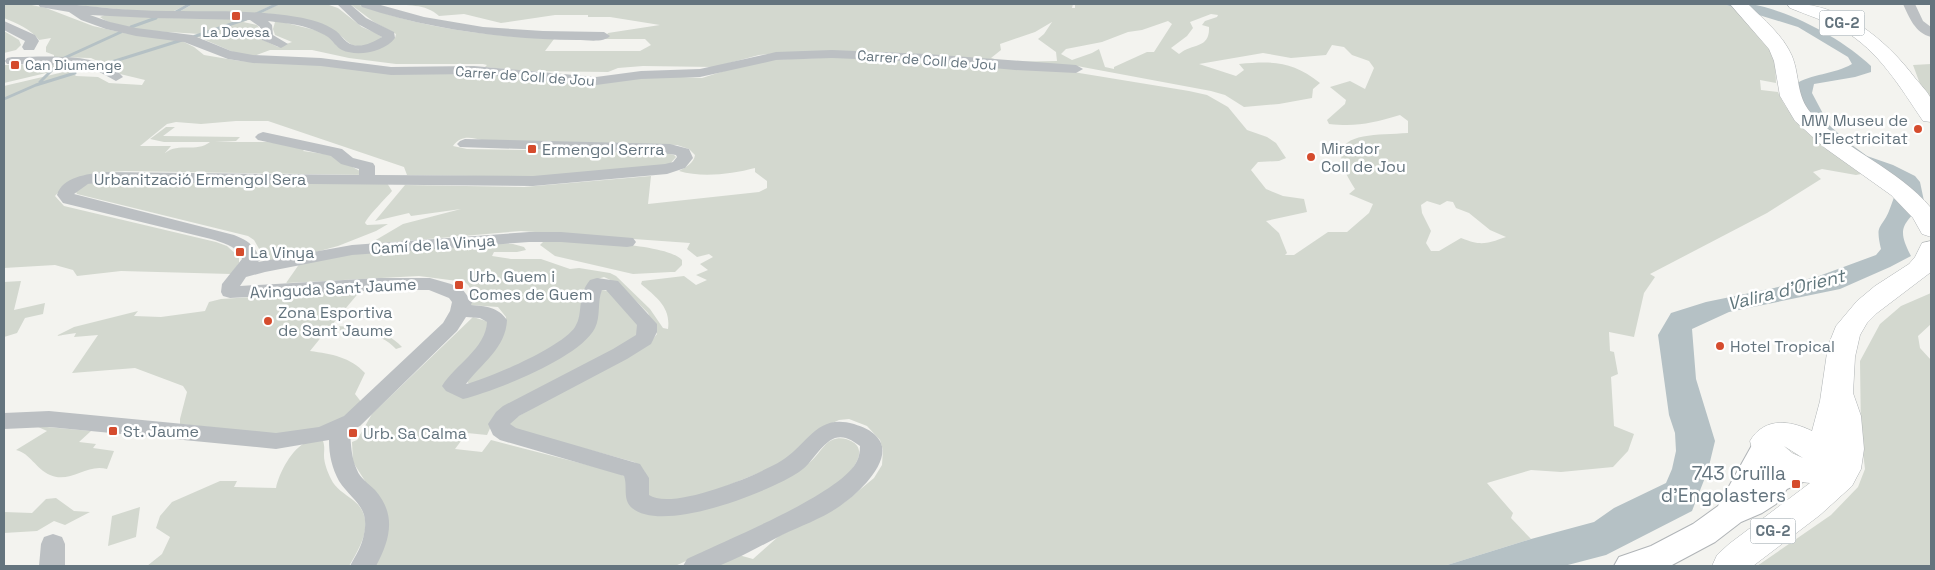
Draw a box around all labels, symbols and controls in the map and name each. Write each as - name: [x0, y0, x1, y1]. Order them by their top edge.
- marker: La Devesa: [230, 10, 242, 22]
- road number: CG-2: [1820, 10, 1864, 36]
- place label: La Devesa: [202, 23, 270, 41]
- street label: Carrer de Coll de Jou: [857, 46, 997, 74]
- place label: Can Diumenge: [25, 56, 122, 74]
- marker: Can Diumenge: [9, 59, 21, 71]
- street label: Carrer de Coll de Jou: [455, 62, 595, 90]
- place label: MW Museu de l'Electricitat: [1801, 110, 1908, 149]
- marker: MW Museu de l'Electricitat: [1912, 123, 1924, 135]
- place label: Mirador Coll de Jou: [1321, 138, 1406, 177]
- place label: Ermengol Serrra: [542, 139, 665, 160]
- marker: Ermengol Serrra: [526, 143, 538, 155]
- marker: Mirador Coll de Jou: [1305, 151, 1317, 163]
- street label: Urbanització Ermengol Sera: [94, 169, 306, 190]
- street label: Camí de la Vinya: [370, 230, 496, 259]
- place label: La Vinya: [250, 242, 314, 263]
- marker: La Vinya: [234, 246, 246, 258]
- water label: Valira d'Orient: [1725, 263, 1849, 315]
- place label: Urb. Guem i Comes de Guem: [469, 266, 592, 305]
- street label: Avinguda Sant Jaume: [249, 274, 417, 303]
- marker: Urb. Guem i Comes de Guem: [453, 279, 465, 291]
- place label: Zona Esportiva de Sant Jaume: [278, 302, 393, 341]
- marker: Zona Esportiva de Sant Jaume: [262, 315, 274, 327]
- place label: Hotel Tropical: [1730, 336, 1835, 357]
- marker: Hotel Tropical: [1714, 340, 1726, 352]
- place label: St. Jaume: [123, 421, 199, 442]
- place label: Urb. Sa Calma: [363, 423, 467, 444]
- marker: St. Jaume: [107, 425, 119, 437]
- marker: Urb. Sa Calma: [347, 427, 359, 439]
- place label: 743 Cruïlla d'Engolasters: [1661, 461, 1786, 508]
- marker: 743 Cruïlla d'Engolasters: [1790, 478, 1802, 490]
- road number: CG-2: [1750, 518, 1796, 544]

